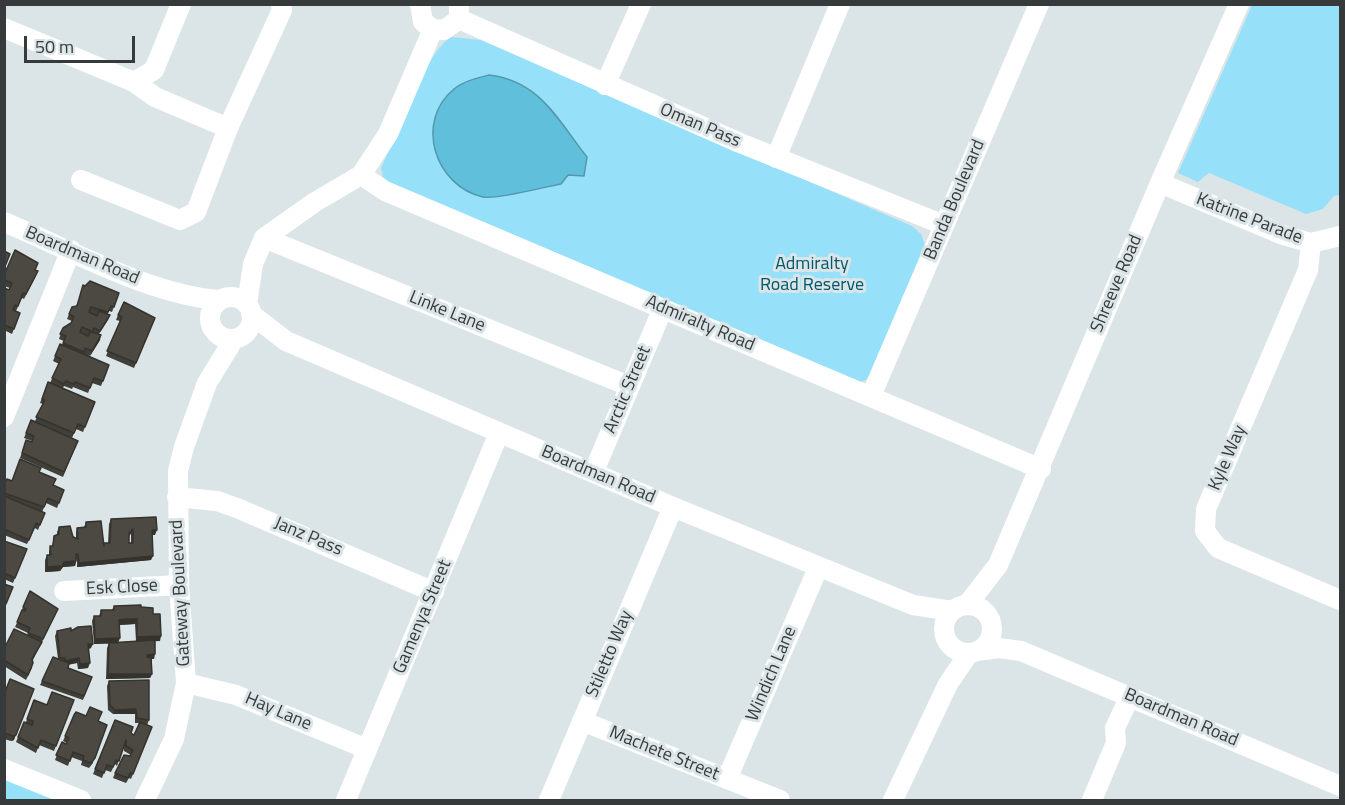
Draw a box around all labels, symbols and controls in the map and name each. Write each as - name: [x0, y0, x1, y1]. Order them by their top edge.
- scale bar: [27, 24, 138, 62]
- text: 50 m: [35, 33, 74, 60]
- street label: Oman Pass: [656, 99, 744, 153]
- street label: Banda Boulevard: [920, 137, 990, 263]
- street label: Katrine Parade: [1193, 189, 1305, 249]
- street label: Boardman Road: [22, 222, 142, 290]
- street label: Shreeve Road: [1087, 232, 1147, 336]
- park label: Admiralty Road Reserve: [760, 254, 864, 296]
- street label: Linke Lane: [406, 287, 488, 337]
- street label: Admiralty Road: [642, 291, 758, 357]
- street label: Arctic Street: [600, 343, 656, 437]
- street label: Kyle Way: [1205, 422, 1251, 494]
- street label: Boardman Road: [538, 441, 658, 509]
- street label: Janz Pass: [270, 513, 346, 561]
- street label: Gateway Boulevard: [166, 519, 196, 667]
- street label: Gamenya Street: [389, 557, 457, 677]
- street label: Esk Close: [86, 575, 158, 601]
- street label: Stiletto Way: [582, 607, 638, 701]
- street label: Windich Lane: [742, 623, 802, 725]
- street label: Boardman Road: [1121, 684, 1241, 752]
- street label: Hay Lane: [242, 688, 314, 736]
- street label: Machete Street: [606, 722, 722, 786]

